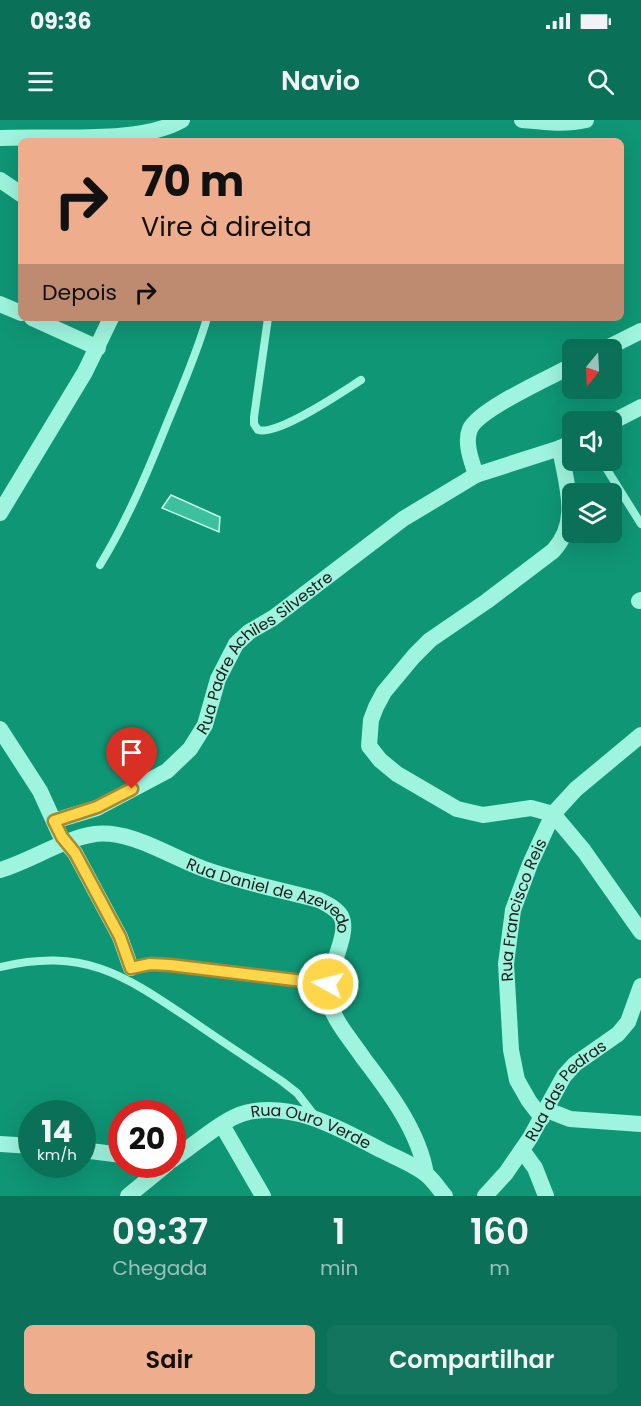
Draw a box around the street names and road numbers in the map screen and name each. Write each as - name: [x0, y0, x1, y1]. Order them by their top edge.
- street label: Rua Padre Achiles Silvestre: [191, 566, 338, 739]
- street label: Rua Francisco Reis: [495, 835, 552, 982]
- street label: Rua Daniel de Azevedo: [183, 852, 355, 934]
- street label: Rua das Pedras: [519, 1035, 611, 1145]
- street label: Rua Ouro Verde: [249, 1099, 375, 1155]

